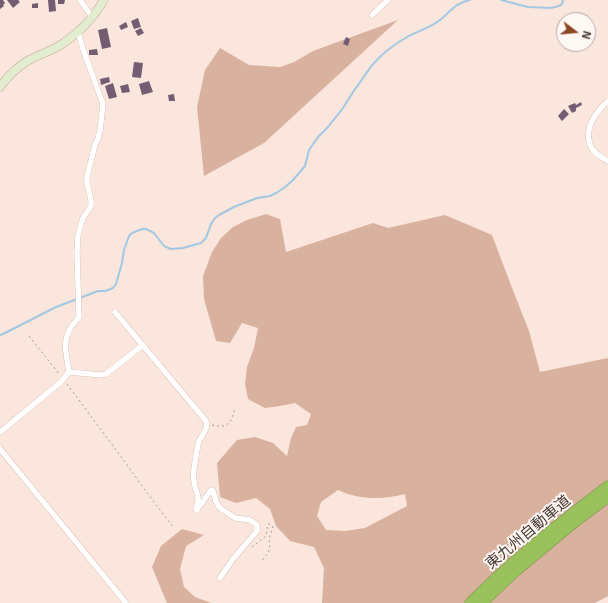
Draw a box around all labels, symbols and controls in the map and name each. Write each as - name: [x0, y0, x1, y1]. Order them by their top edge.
- north arrow: [556, 12, 596, 52]
- text: N: [580, 30, 594, 41]
- street label: 東九州自動車道: [482, 491, 574, 573]

